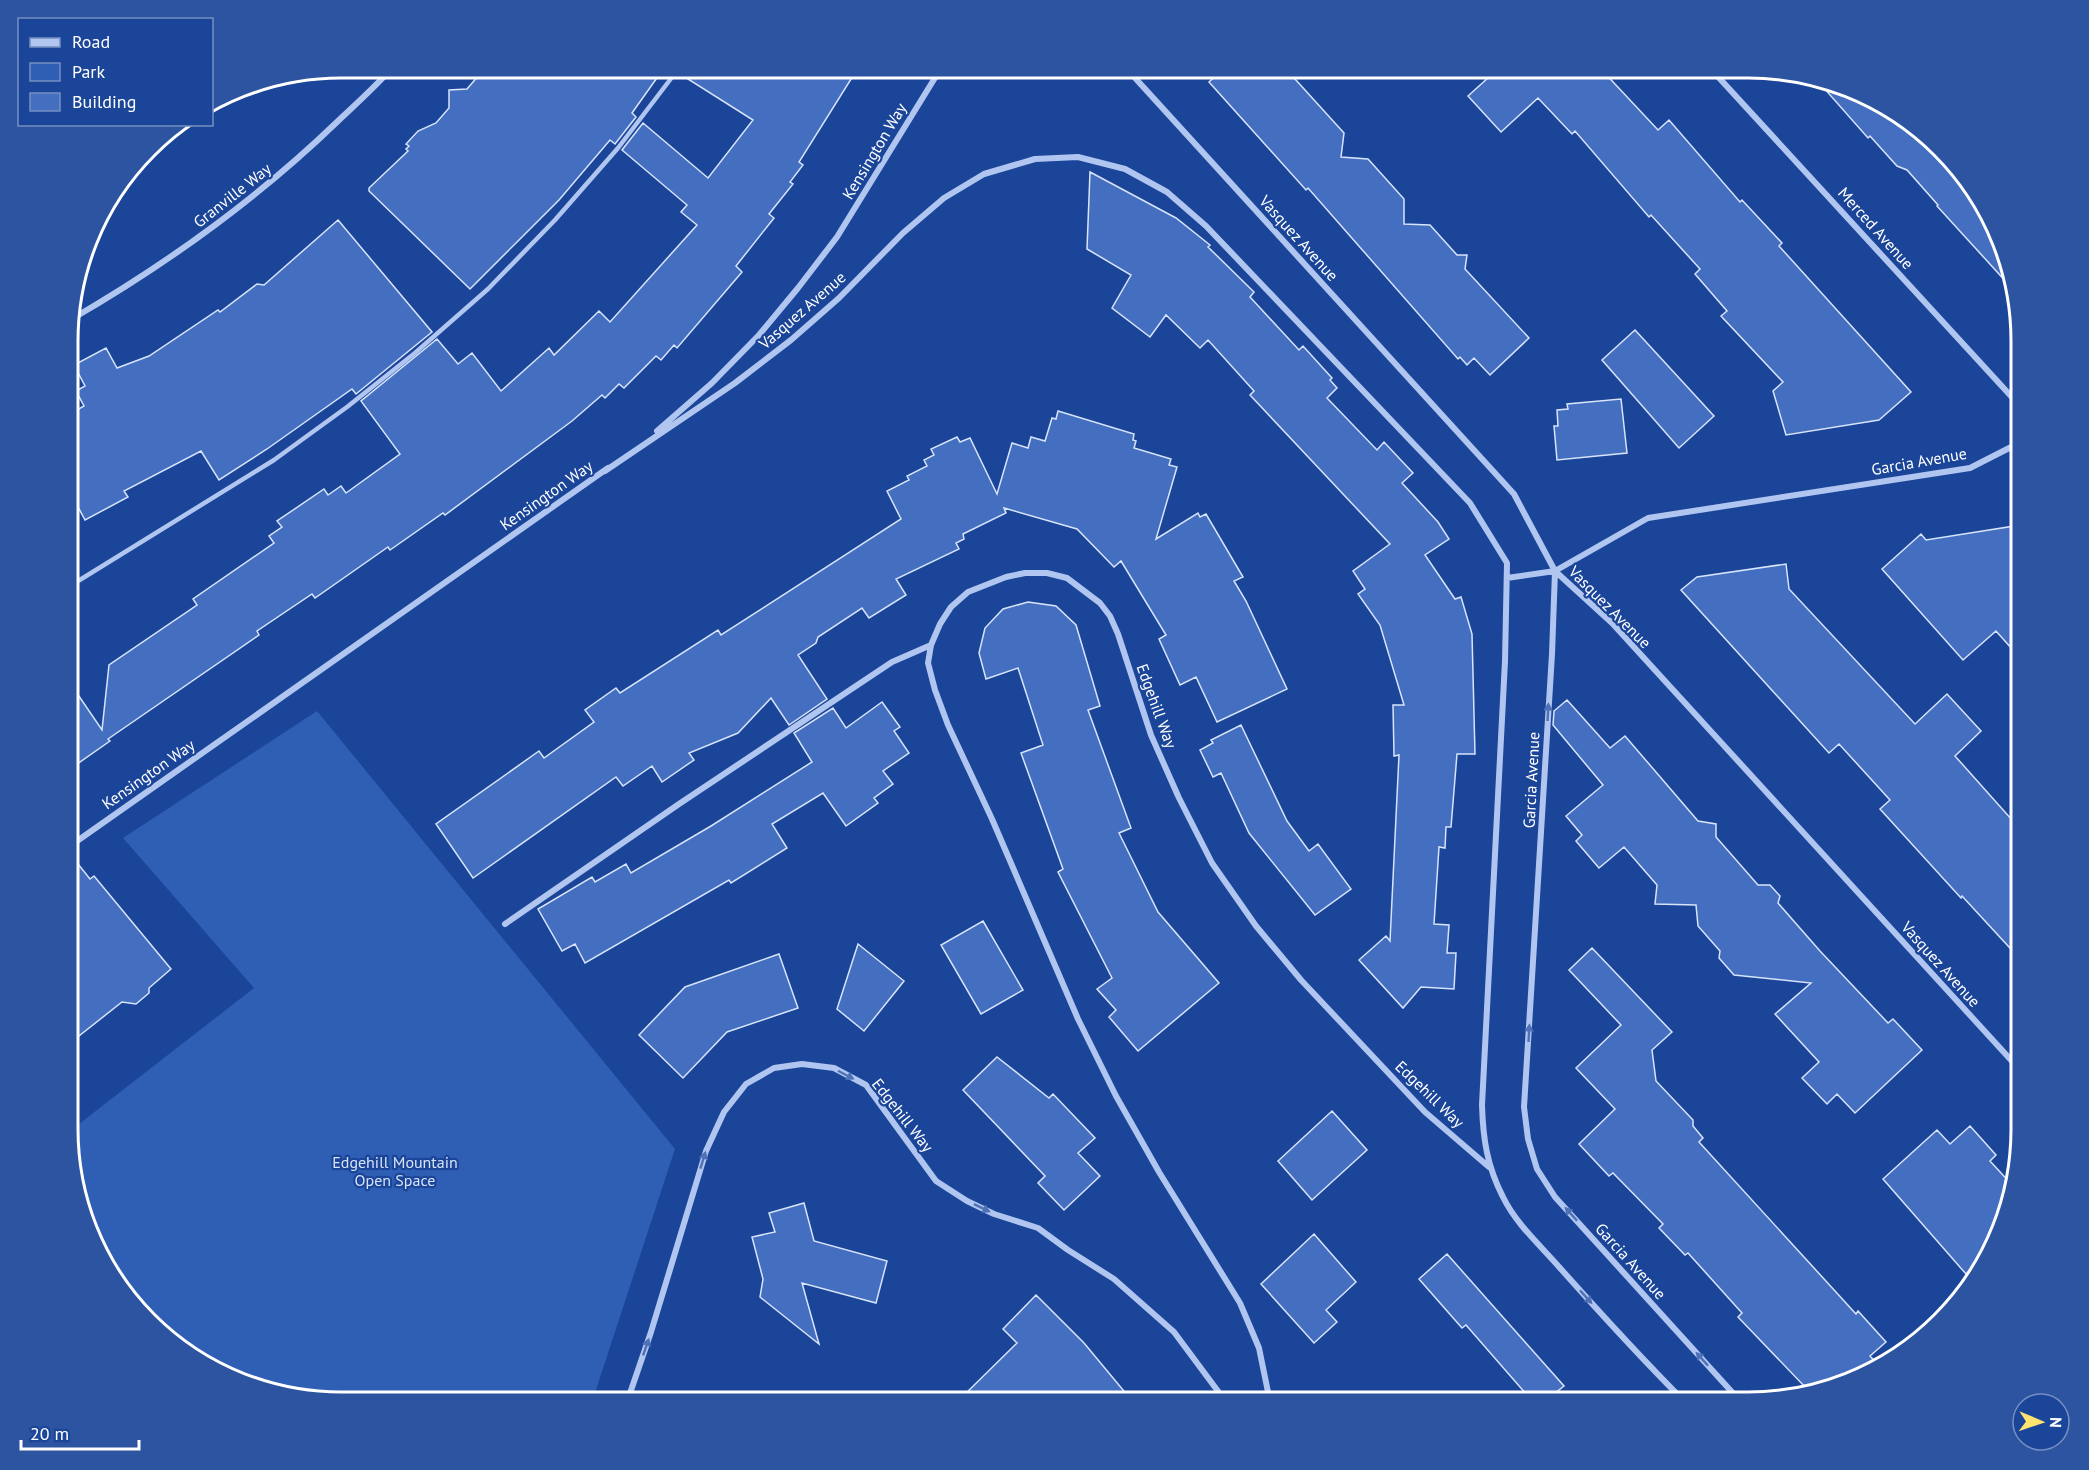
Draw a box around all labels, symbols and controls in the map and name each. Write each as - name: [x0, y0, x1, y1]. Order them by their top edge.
- legend: [18, 18, 213, 126]
- text: Road: [72, 30, 110, 53]
- text: Park: [72, 60, 105, 83]
- text: Building: [72, 90, 136, 113]
- street label: Kensington Way: [837, 99, 911, 203]
- street label: Granville Way: [189, 158, 275, 232]
- street label: Merced Avenue: [1834, 183, 1918, 273]
- street label: Vasquez Avenue: [1255, 190, 1343, 285]
- street label: Vasquez Avenue: [754, 267, 850, 354]
- street label: Garcia Avenue: [1870, 443, 1968, 479]
- street label: Kensington Way: [496, 455, 597, 534]
- street label: Vasquez Avenue: [1564, 561, 1655, 652]
- street label: Edgehill Way: [1133, 661, 1182, 751]
- one-way arrow: [1544, 703, 1553, 722]
- street label: Garcia Avenue: [1518, 731, 1544, 829]
- street label: Kensington Way: [98, 734, 199, 813]
- street label: Vasquez Avenue: [1897, 916, 1985, 1011]
- one-way arrow: [1524, 1023, 1534, 1042]
- street label: Edgehill Way: [1391, 1056, 1469, 1132]
- one-way arrow: [837, 1069, 855, 1079]
- street label: Edgehill Way: [868, 1074, 938, 1156]
- one-way arrow: [699, 1151, 708, 1169]
- park label: Edgehill Mountain Open Space: [332, 1152, 458, 1190]
- one-way arrow: [974, 1203, 991, 1212]
- one-way arrow: [1564, 1207, 1578, 1222]
- street label: Garcia Avenue: [1591, 1219, 1671, 1303]
- one-way arrow: [1579, 1290, 1593, 1304]
- one-way arrow: [641, 1338, 651, 1356]
- one-way arrow: [1696, 1352, 1709, 1367]
- north arrow: [2011, 1392, 2071, 1452]
- scale bar: [21, 1413, 140, 1451]
- text: N: [2046, 1417, 2066, 1428]
- text: 20 m: [30, 1422, 69, 1445]

